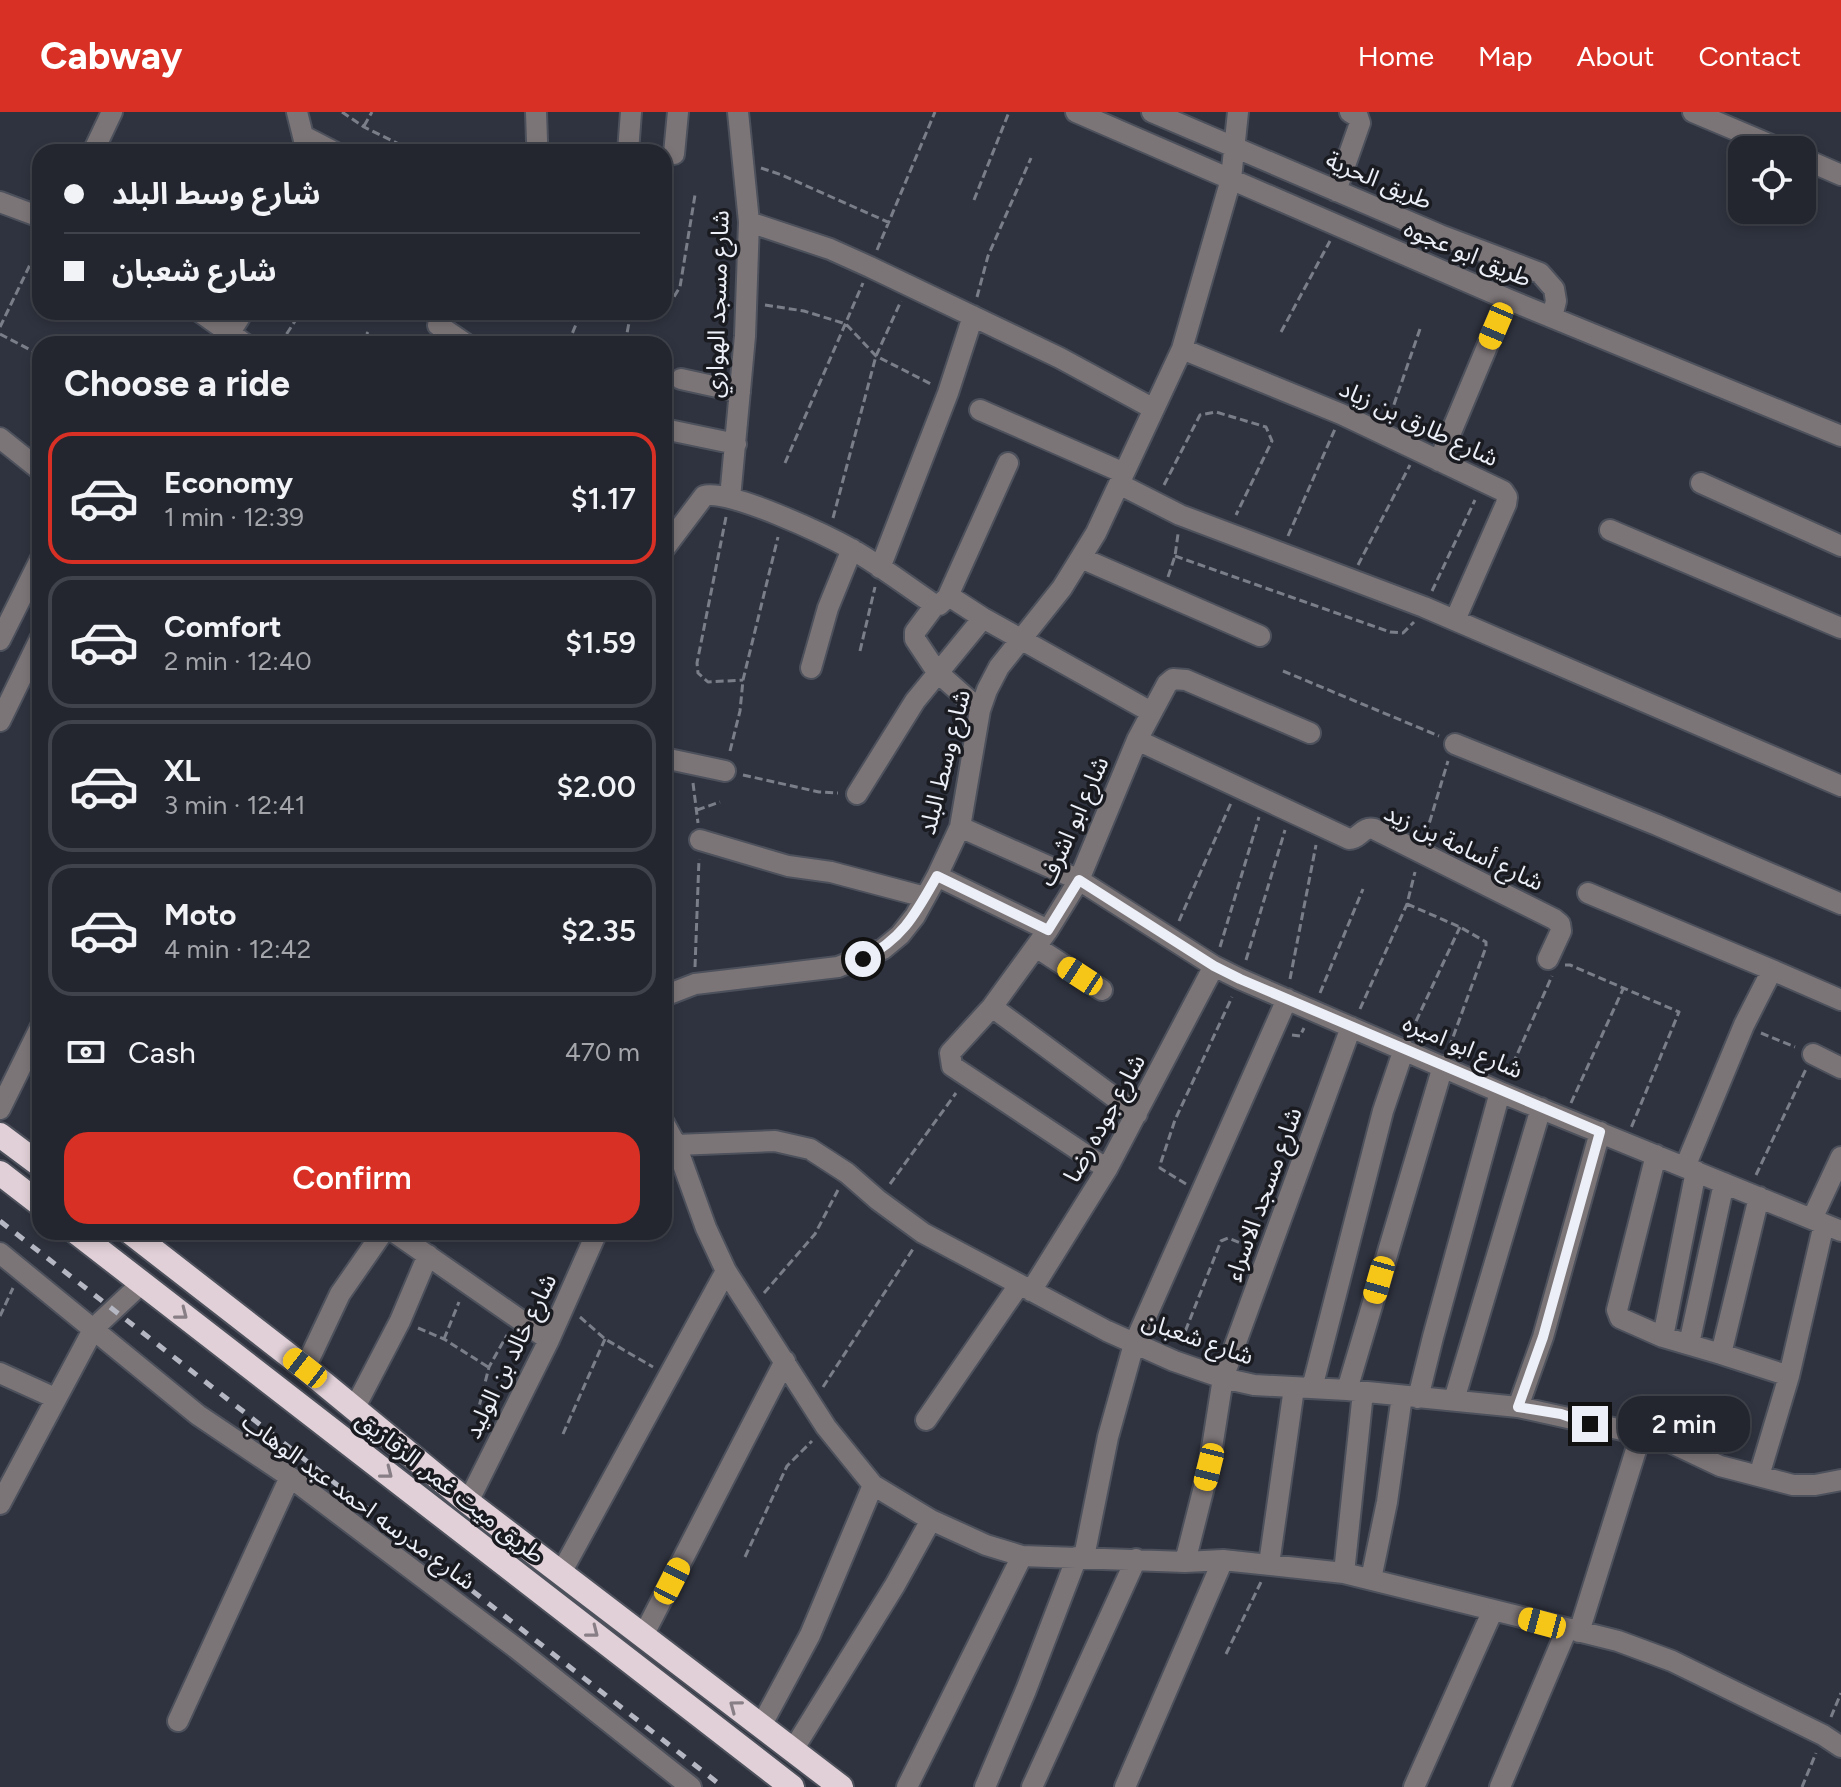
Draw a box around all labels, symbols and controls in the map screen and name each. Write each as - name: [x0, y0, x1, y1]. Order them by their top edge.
- text: Cabway: [40, 33, 182, 79]
- text: Home: [1358, 39, 1434, 73]
- text: Map: [1478, 39, 1533, 73]
- text: About: [1577, 39, 1654, 73]
- text: Contact: [1698, 39, 1801, 73]
- map controls: [1728, 136, 1816, 224]
- button: locate: [1728, 136, 1816, 224]
- street label: طريق الحرية: [1321, 145, 1436, 216]
- text: شارع وسط البلد: [112, 175, 321, 212]
- street label: شارع مسجد الهواري: [699, 210, 739, 399]
- street label: طريق ابو عجوه: [1400, 213, 1536, 294]
- text: شارع شعبان: [112, 252, 276, 289]
- car: [1476, 299, 1516, 353]
- text: Choose a ride: [64, 362, 290, 405]
- street label: شارع طارق بن زياد: [1334, 373, 1503, 475]
- icon: car: [68, 462, 140, 534]
- text: Economy: [164, 464, 293, 501]
- text: $1.17: [571, 480, 636, 517]
- text: 1 min · 12:39: [164, 501, 304, 533]
- icon: car: [68, 606, 140, 678]
- text: Comfort: [164, 608, 282, 645]
- text: $1.59: [565, 624, 636, 661]
- text: 2 min · 12:40: [164, 645, 312, 677]
- street label: شارع وسط البلد: [912, 687, 979, 838]
- icon: car: [68, 750, 140, 822]
- text: XL: [164, 752, 200, 789]
- street label: شارع ابو اشرف: [1031, 752, 1117, 892]
- text: $2.00: [556, 768, 636, 805]
- text: 3 min · 12:41: [164, 789, 305, 821]
- street label: شارع أسامة بن زيد: [1379, 797, 1549, 899]
- icon: car: [68, 894, 140, 966]
- text: Moto: [164, 896, 236, 933]
- text: $2.35: [561, 912, 636, 949]
- text: 4 min · 12:42: [164, 933, 311, 965]
- route start: [845, 941, 881, 977]
- car: [1053, 953, 1107, 999]
- street label: شارع ابو اميره: [1397, 1008, 1527, 1087]
- icon: cash: [64, 1030, 108, 1074]
- text: Cash: [128, 1034, 196, 1071]
- text: 470 m: [565, 1036, 640, 1068]
- street label: شارع جوده رضا: [1057, 1049, 1154, 1189]
- street label: شارع مسجد الاسراء: [1218, 1103, 1311, 1286]
- button: Confirm: [64, 1132, 640, 1224]
- car: [1361, 1254, 1397, 1306]
- street label: شارع خالد بن الوليد: [458, 1269, 565, 1445]
- one-way arrow: [173, 1304, 187, 1319]
- street label: شارع شعبان: [1138, 1305, 1257, 1373]
- car: [279, 1344, 331, 1392]
- callout: 2 min: [1618, 1396, 1750, 1452]
- street label: طريق ميت غمر, الزقازيق: [350, 1404, 551, 1570]
- street label: شارع مدرسه احمد عبد الوهاب: [235, 1406, 482, 1598]
- route end: [1572, 1406, 1608, 1442]
- text: 2 min: [1652, 1408, 1716, 1440]
- car: [1192, 1441, 1226, 1493]
- one-way arrow: [379, 1463, 393, 1477]
- car: [650, 1554, 694, 1608]
- car: [1516, 1605, 1568, 1641]
- one-way arrow: [584, 1623, 599, 1637]
- one-way arrow: [729, 1701, 744, 1715]

